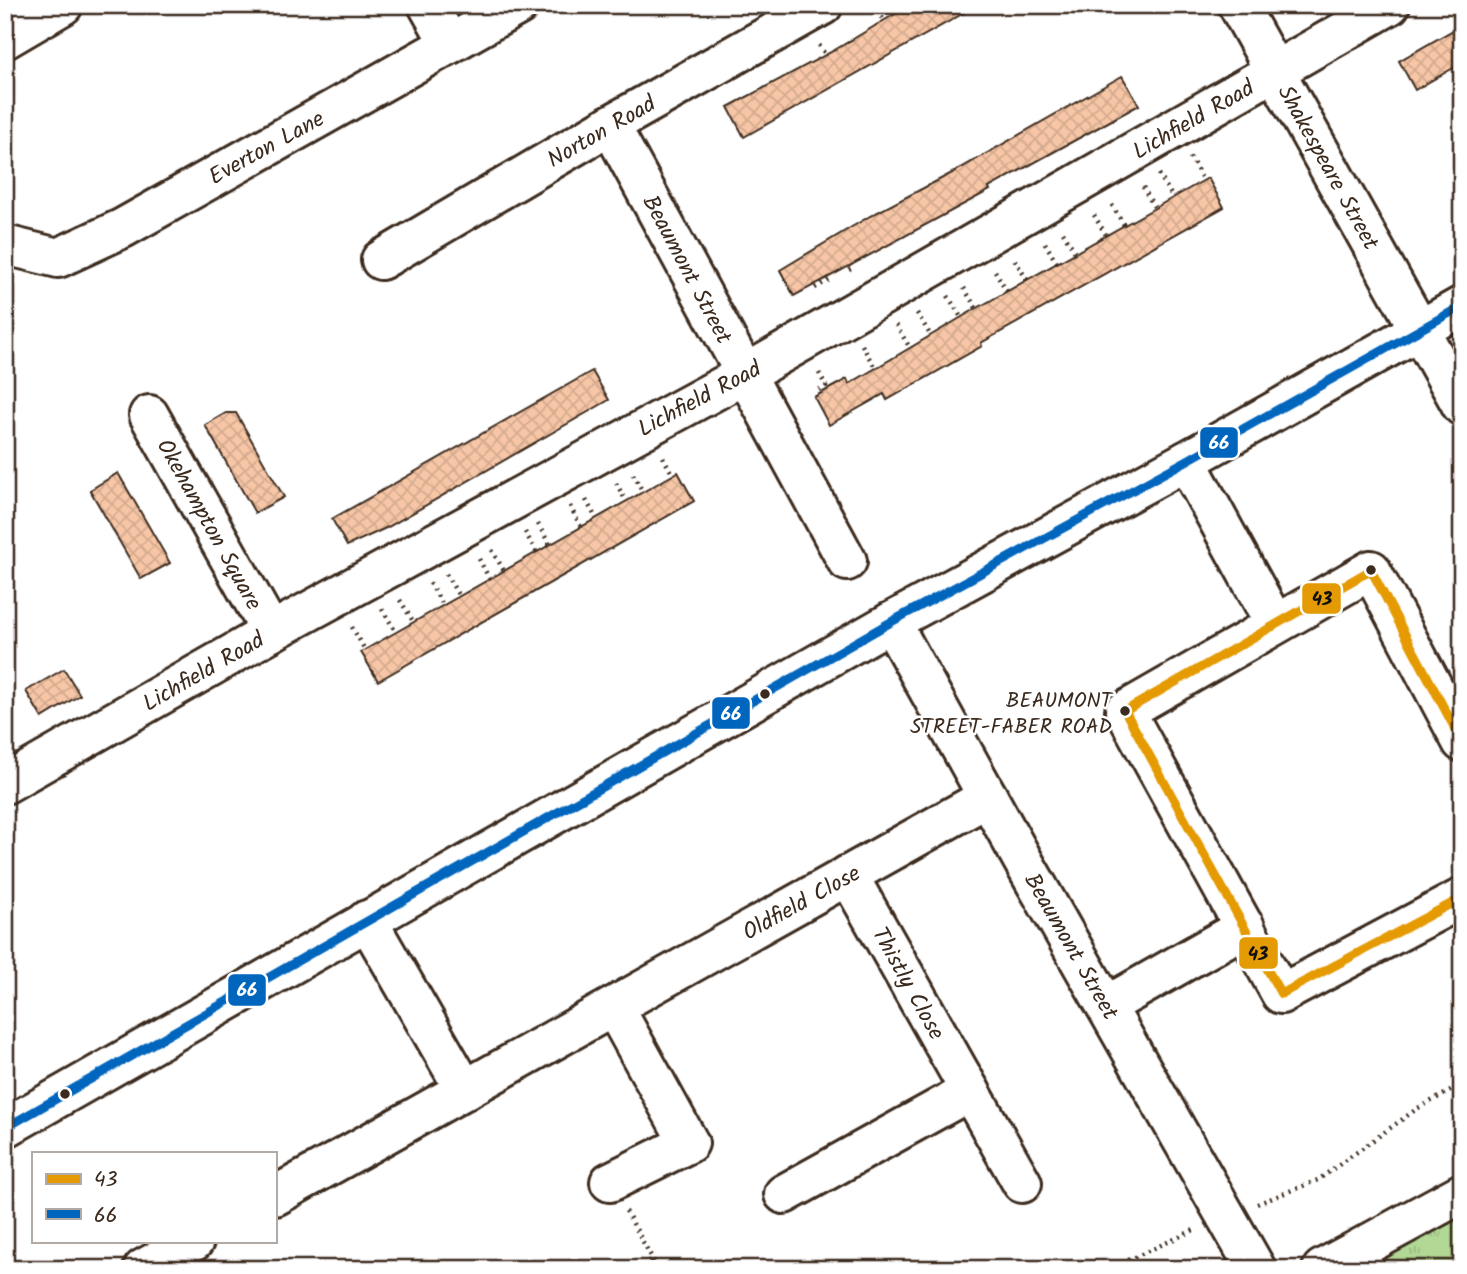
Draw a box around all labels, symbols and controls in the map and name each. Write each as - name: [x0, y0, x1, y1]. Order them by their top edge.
- street label: Lichfield Road: [1126, 71, 1262, 170]
- street label: Shakespeare Street: [1267, 79, 1388, 258]
- street label: Norton Road: [541, 87, 664, 178]
- street label: Everton Lane: [202, 102, 332, 195]
- street label: Beaumont Street: [632, 189, 741, 352]
- street label: Lichfield Road: [632, 352, 769, 447]
- line badge: 66: [1199, 426, 1239, 459]
- text: 66: [1209, 429, 1229, 459]
- street label: Okehampton Square: [146, 433, 270, 617]
- unlabelled marker: [1364, 563, 1378, 577]
- line badge: 43: [1301, 582, 1342, 615]
- text: 43: [1312, 585, 1332, 615]
- street label: Lichfield Road: [136, 623, 272, 722]
- place label: BEAUMONT STREET-FABER ROAD: [910, 685, 1114, 744]
- unlabelled marker: [758, 687, 772, 701]
- line badge: 66: [711, 696, 751, 730]
- text: 66: [721, 700, 741, 730]
- marker: BEAUMONT STREET-FABER ROAD: [1118, 704, 1132, 718]
- street label: Oldfield Close: [736, 856, 868, 951]
- street label: Beaumont Street: [1014, 867, 1127, 1028]
- street label: Thistly Close: [861, 921, 953, 1047]
- line badge: 43: [1238, 936, 1279, 970]
- text: 43: [1248, 940, 1268, 970]
- line badge: 66: [227, 973, 267, 1007]
- text: 66: [237, 976, 257, 1006]
- unlabelled marker: [58, 1087, 72, 1101]
- legend: [32, 1152, 276, 1242]
- text: 43: [94, 1164, 118, 1197]
- text: 66: [94, 1200, 117, 1233]

